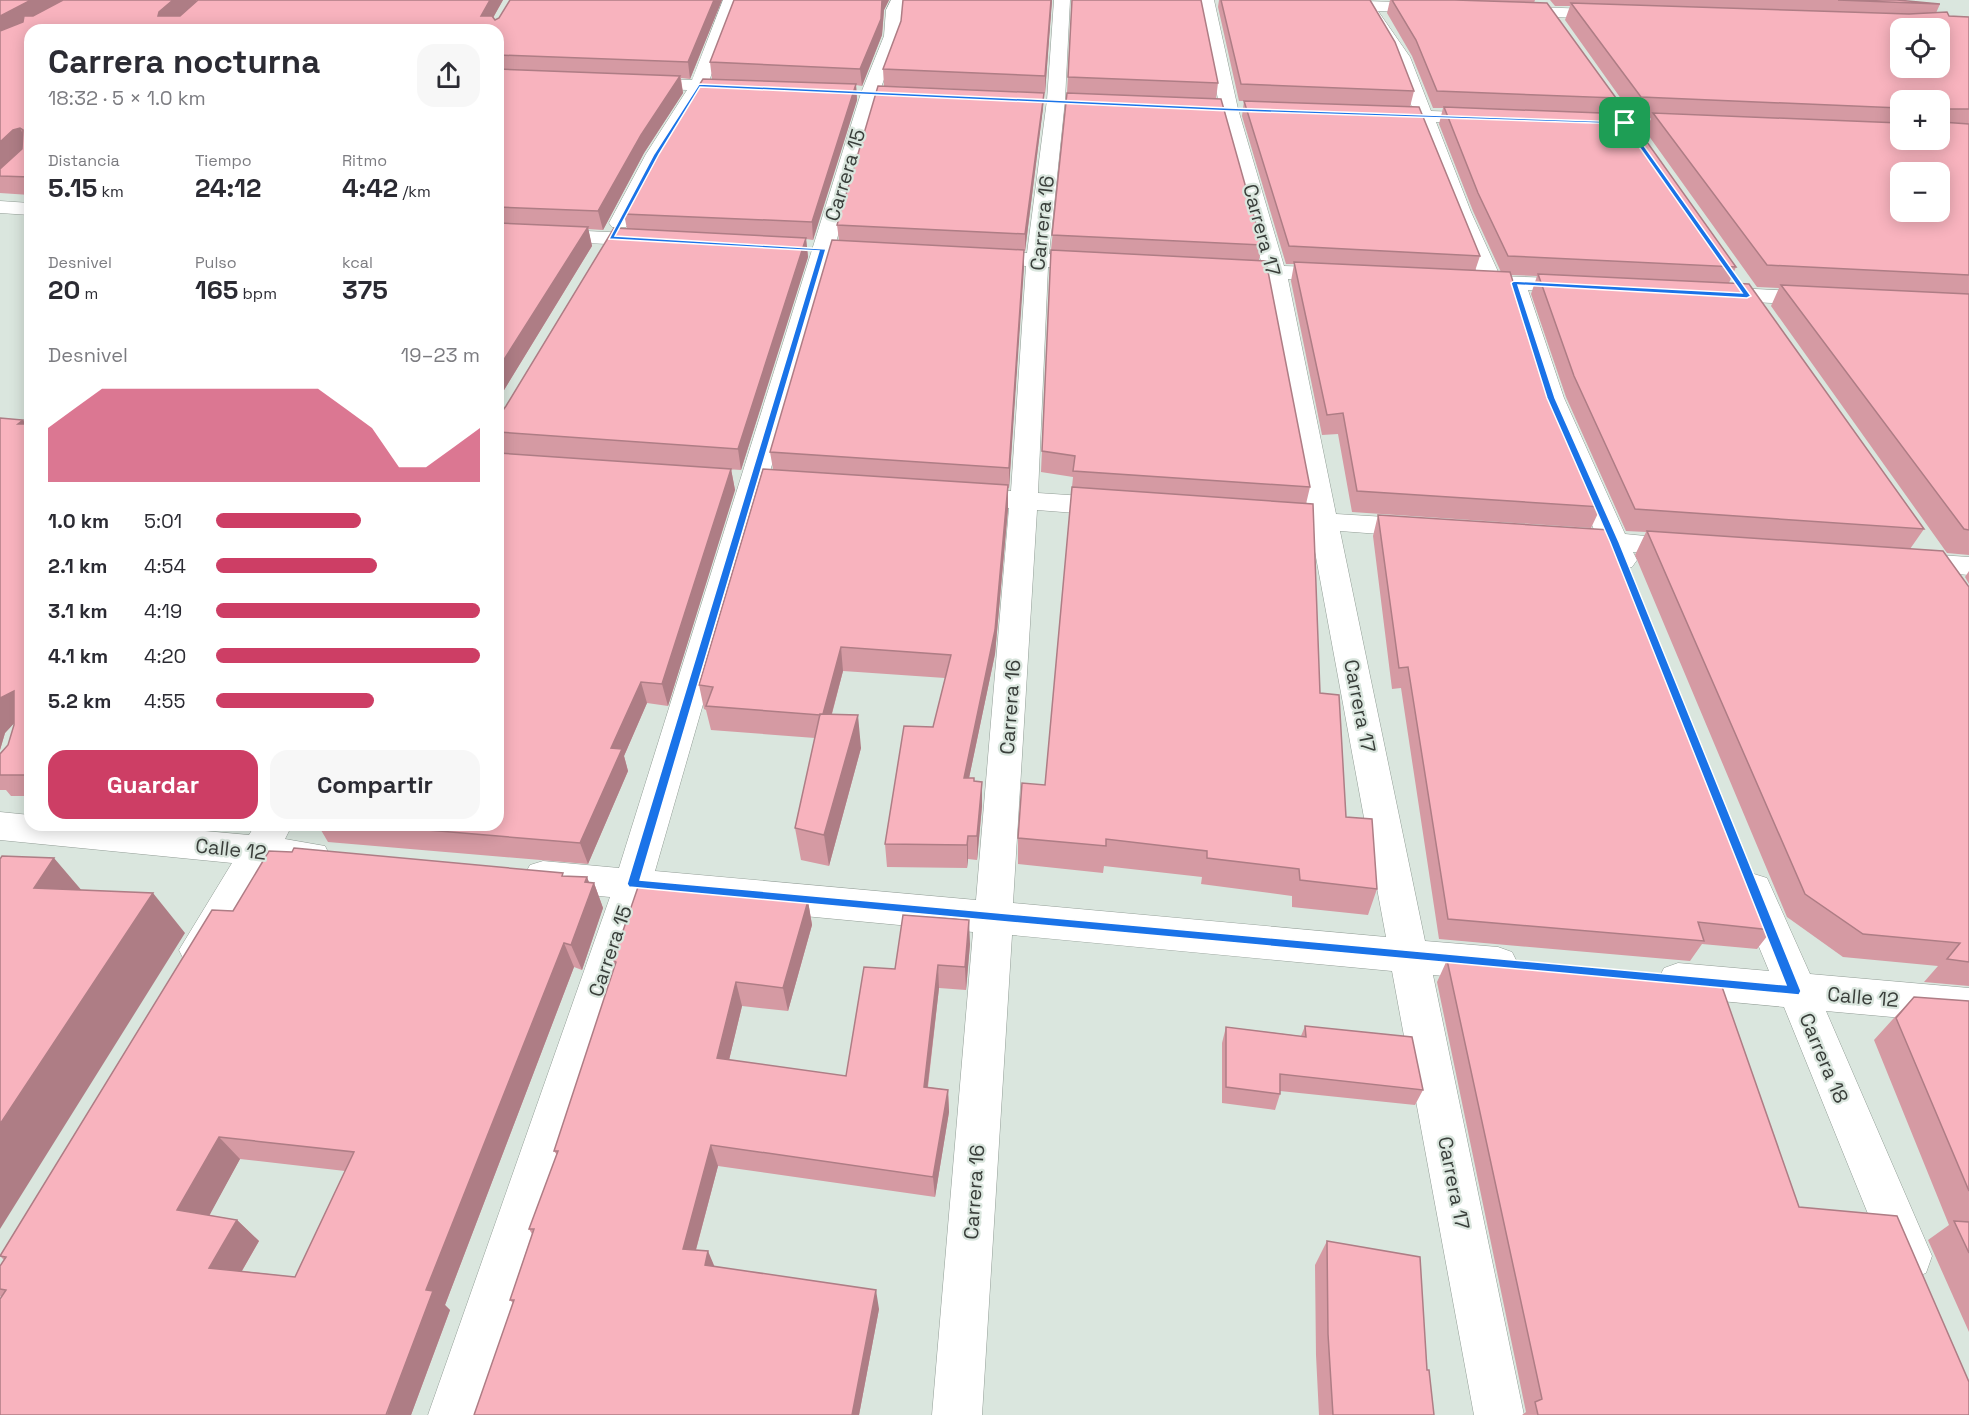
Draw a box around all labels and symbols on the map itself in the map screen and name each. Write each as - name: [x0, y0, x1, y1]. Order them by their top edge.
- pin: [1599, 97, 1650, 148]
- street label: Carrera 15: [819, 126, 871, 224]
- street label: Carrera 16: [1024, 174, 1060, 272]
- street label: Carrera 17: [1237, 181, 1287, 279]
- street label: Carrera 17: [1338, 657, 1382, 755]
- street label: Carrera 16: [994, 659, 1026, 755]
- street label: Calle 12: [194, 832, 268, 866]
- street label: Carrera 15: [582, 902, 638, 1000]
- street label: Calle 12: [1826, 981, 1900, 1013]
- street label: Carrera 18: [1793, 1009, 1855, 1107]
- street label: Carrera 17: [1432, 1134, 1476, 1232]
- street label: Carrera 16: [958, 1144, 990, 1240]

